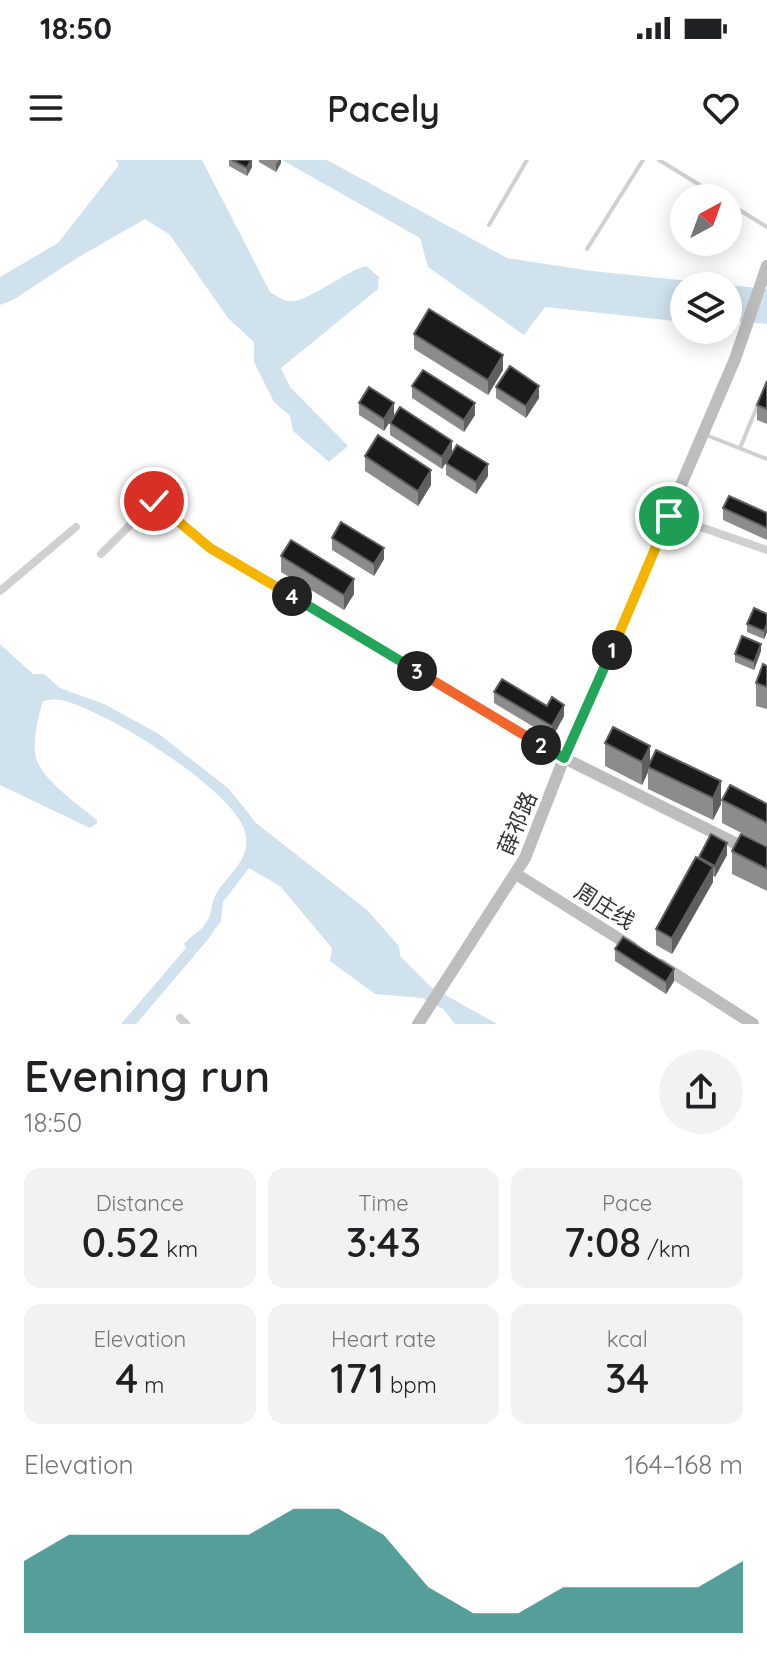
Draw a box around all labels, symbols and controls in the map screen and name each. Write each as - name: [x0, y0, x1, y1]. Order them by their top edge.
- text: 18:50: [40, 9, 112, 47]
- icon: menu: [24, 86, 68, 130]
- text: Pacely: [327, 86, 440, 131]
- icon: heart: [699, 86, 743, 130]
- north arrow: [670, 184, 742, 256]
- map controls: [670, 184, 742, 344]
- button: layers: [670, 272, 742, 344]
- pin: [120, 467, 188, 535]
- icon: check: [132, 479, 176, 523]
- pin: [635, 482, 703, 550]
- icon: arrive: [647, 494, 691, 538]
- pin: 4: [272, 576, 312, 616]
- text: 4: [286, 582, 298, 610]
- pin: 1: [592, 630, 632, 670]
- text: 1: [608, 636, 616, 664]
- pin: 3: [397, 651, 437, 691]
- text: 3: [411, 657, 423, 685]
- pin: 2: [521, 725, 561, 765]
- text: 2: [535, 731, 547, 759]
- street label: 薛祁路: [491, 787, 543, 859]
- street label: 周庄线: [570, 877, 640, 935]
- text: Evening run: [24, 1048, 270, 1103]
- button: share: [659, 1050, 743, 1134]
- text: 18:50: [24, 1106, 82, 1139]
- text: Distance: [96, 1189, 184, 1217]
- text: Time: [358, 1189, 409, 1217]
- text: Pace: [602, 1189, 652, 1217]
- text: 0.52: [82, 1217, 160, 1267]
- text: 3:43: [346, 1217, 421, 1267]
- text: 7:08: [564, 1217, 641, 1267]
- text: km: [160, 1235, 198, 1263]
- text: /km: [641, 1235, 691, 1263]
- text: Elevation: [93, 1325, 186, 1353]
- text: Heart rate: [331, 1325, 436, 1353]
- text: kcal: [607, 1325, 648, 1353]
- text: 4: [115, 1353, 138, 1403]
- text: 171: [330, 1353, 384, 1403]
- text: 34: [605, 1353, 649, 1403]
- text: m: [138, 1371, 164, 1399]
- text: bpm: [384, 1371, 437, 1399]
- text: Elevation: [24, 1448, 134, 1481]
- text: 164–168 m: [625, 1448, 743, 1481]

